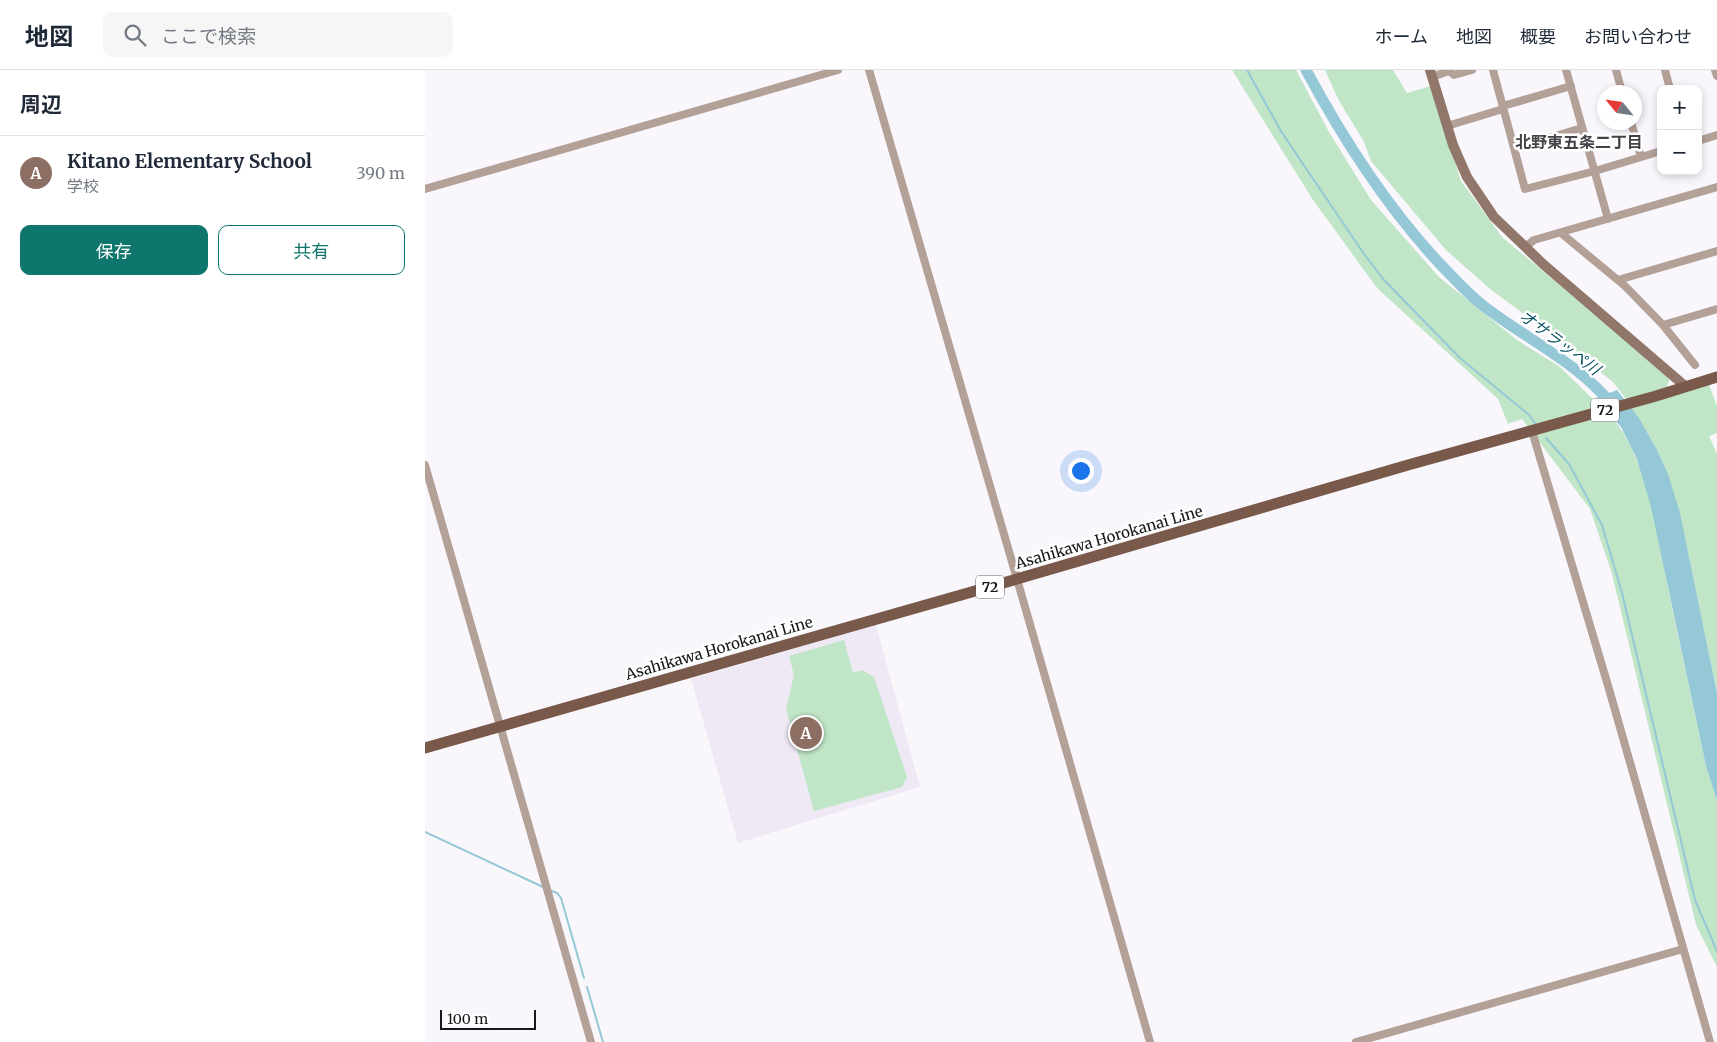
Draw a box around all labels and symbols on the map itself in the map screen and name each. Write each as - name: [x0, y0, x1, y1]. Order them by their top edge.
- north arrow: [1597, 85, 1642, 130]
- district label: 北野東五条二丁目: [1515, 132, 1643, 152]
- water label: オサラッペ川: [1516, 305, 1606, 380]
- road number: 72: [1591, 398, 1619, 422]
- your location: [1068, 458, 1094, 484]
- street label: Asahikawa Horokanai Line: [1012, 501, 1205, 573]
- road number: 72: [976, 576, 1004, 598]
- street label: Asahikawa Horokanai Line: [622, 612, 815, 684]
- pin: A: [790, 714, 822, 752]
- scale bar: [440, 1007, 536, 1030]

